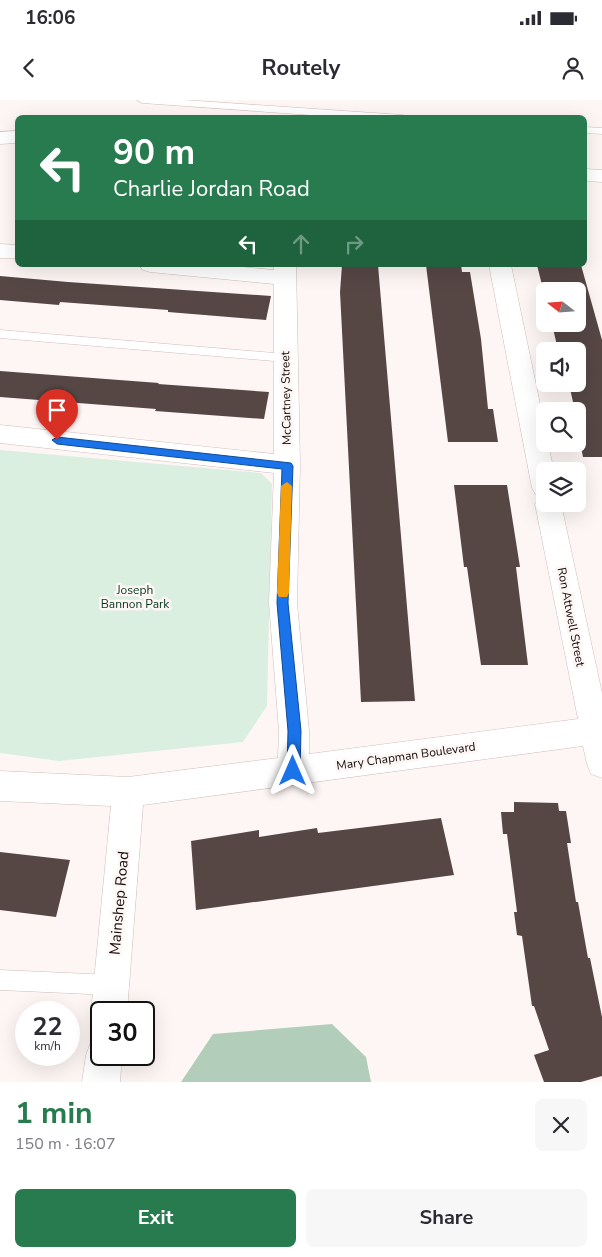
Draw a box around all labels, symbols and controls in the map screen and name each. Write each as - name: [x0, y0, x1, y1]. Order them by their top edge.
- text: 16:06: [25, 5, 75, 31]
- text: Routely: [262, 53, 340, 83]
- icon: back: [15, 54, 43, 82]
- icon: person: [559, 54, 587, 82]
- text: 90 m: [113, 129, 195, 176]
- icon: left: [30, 135, 95, 200]
- text: Charlie Jordan Road: [113, 174, 310, 204]
- icon: left: [234, 230, 262, 258]
- icon: ahead: [287, 230, 315, 258]
- icon: right: [340, 230, 368, 258]
- north arrow: [536, 282, 586, 332]
- map controls: [536, 282, 586, 512]
- button: sound: [536, 342, 586, 392]
- street label: McCartney Street: [277, 350, 295, 445]
- pin: [36, 389, 78, 440]
- icon: arrive: [43, 396, 71, 424]
- button: search: [536, 402, 586, 452]
- button: layers: [536, 462, 586, 512]
- street label: Ron Attwell Street: [554, 566, 589, 669]
- park label: Joseph Bannon Park: [101, 582, 170, 612]
- street label: Mary Chapman Boulevard: [335, 738, 477, 774]
- position arrow: [266, 744, 318, 796]
- street label: Mainshep Road: [105, 850, 133, 956]
- speed limit sign: 30: [90, 1001, 155, 1066]
- text: 22: [32, 1010, 63, 1044]
- text: km/h: [34, 1038, 61, 1054]
- text: 1 min: [15, 1093, 93, 1134]
- button: close: [535, 1099, 587, 1151]
- text: 150 m · 16:07: [15, 1133, 116, 1155]
- button: Exit: [15, 1189, 296, 1247]
- button: Share: [306, 1189, 587, 1247]

